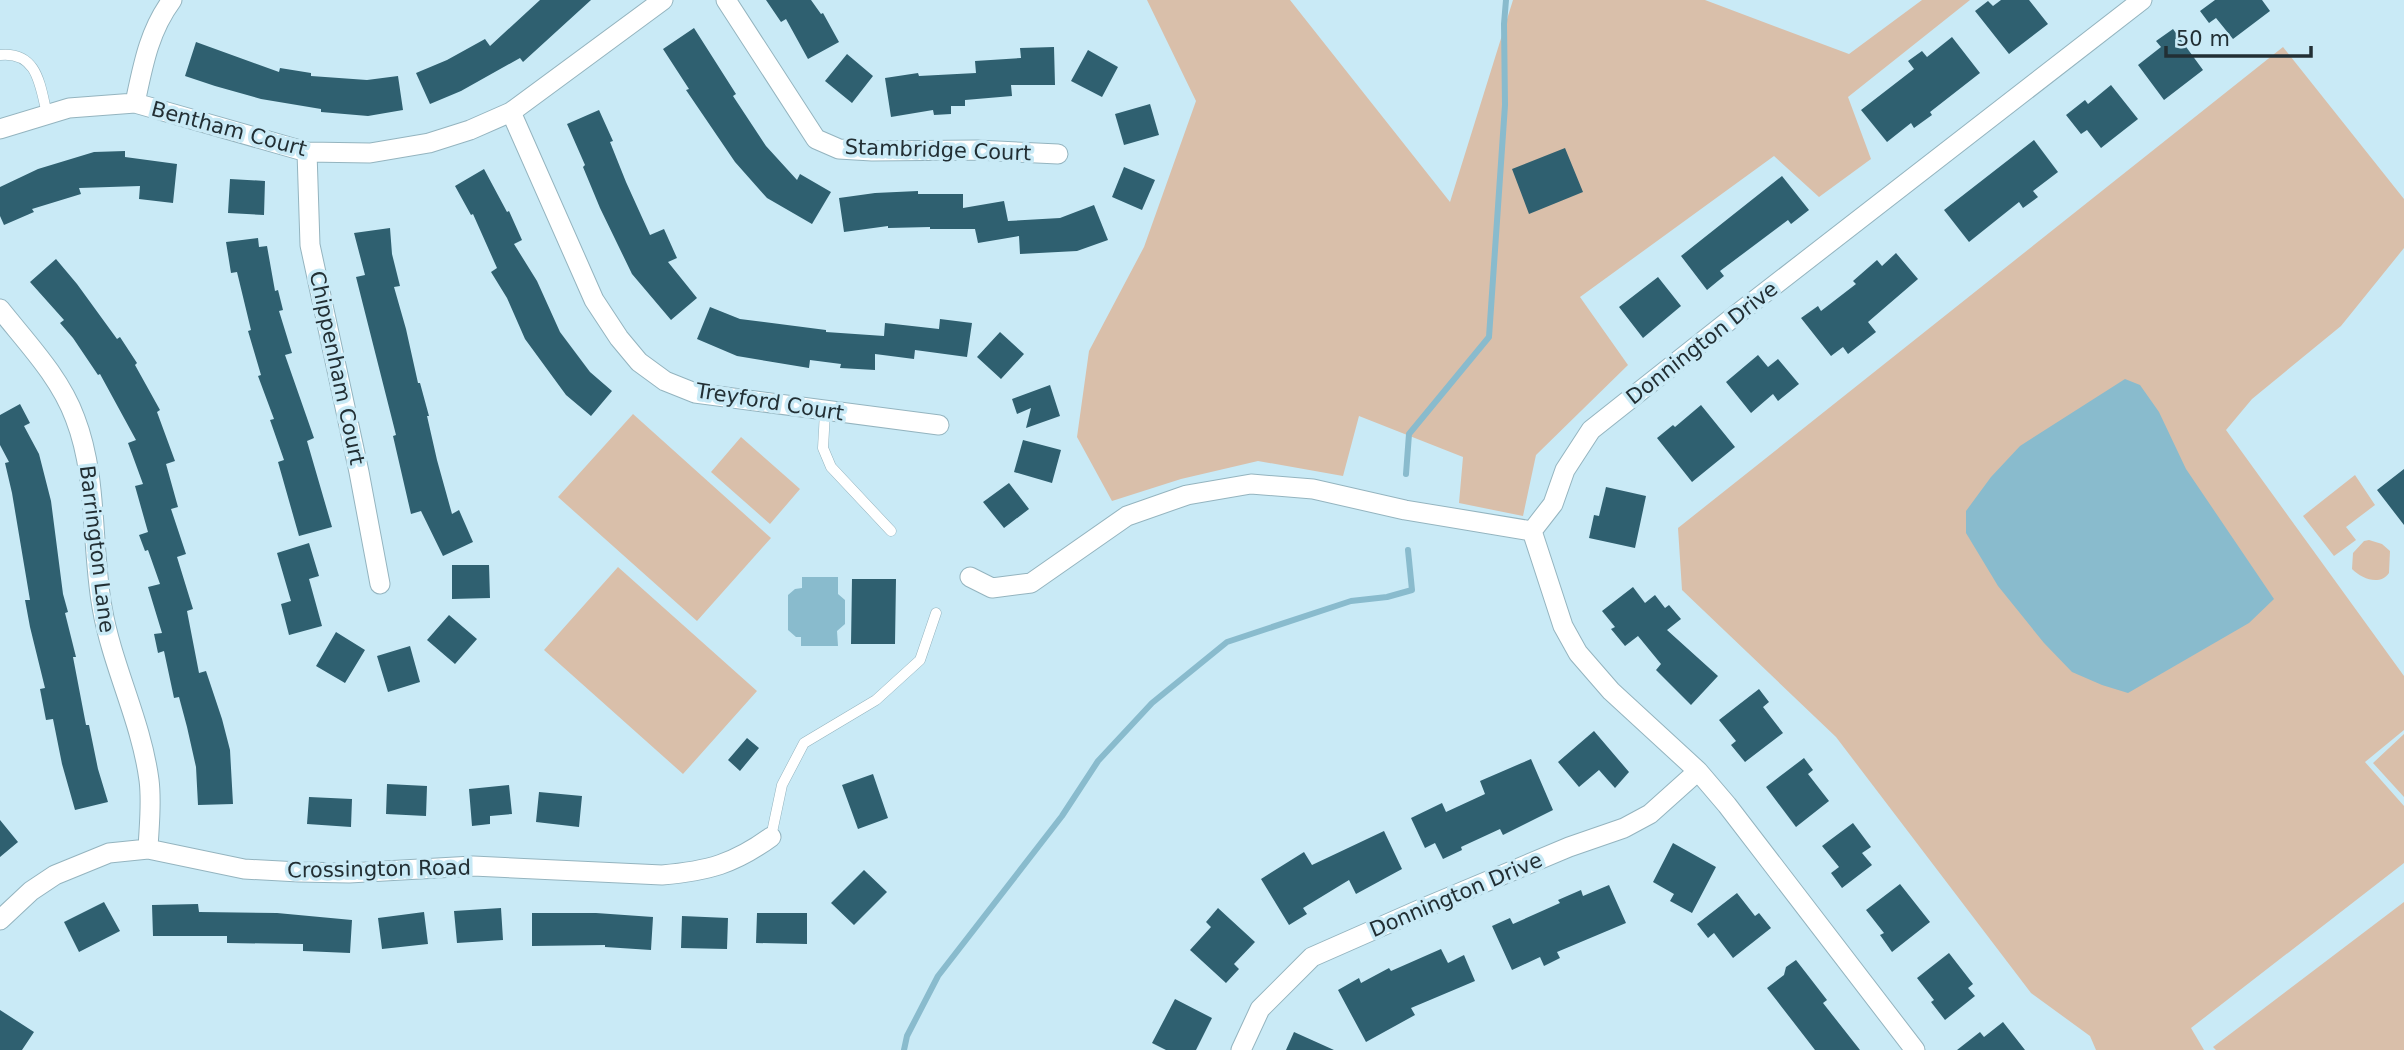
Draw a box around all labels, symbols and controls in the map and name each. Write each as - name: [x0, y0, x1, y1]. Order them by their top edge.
- scale bar: [2166, 14, 2311, 58]
- text: 50 m: [2176, 27, 2230, 51]
- street label: Bentham Court: [149, 97, 309, 161]
- street label: Stambridge Court: [844, 135, 1032, 165]
- street label: Chippenham Court: [305, 269, 369, 467]
- street label: Donnington Drive: [1622, 277, 1782, 409]
- street label: Treyford Court: [693, 378, 846, 426]
- street label: Barrington Lane: [75, 464, 119, 634]
- street label: Donnington Drive: [1366, 848, 1546, 942]
- street label: Crossington Road: [287, 855, 471, 883]

